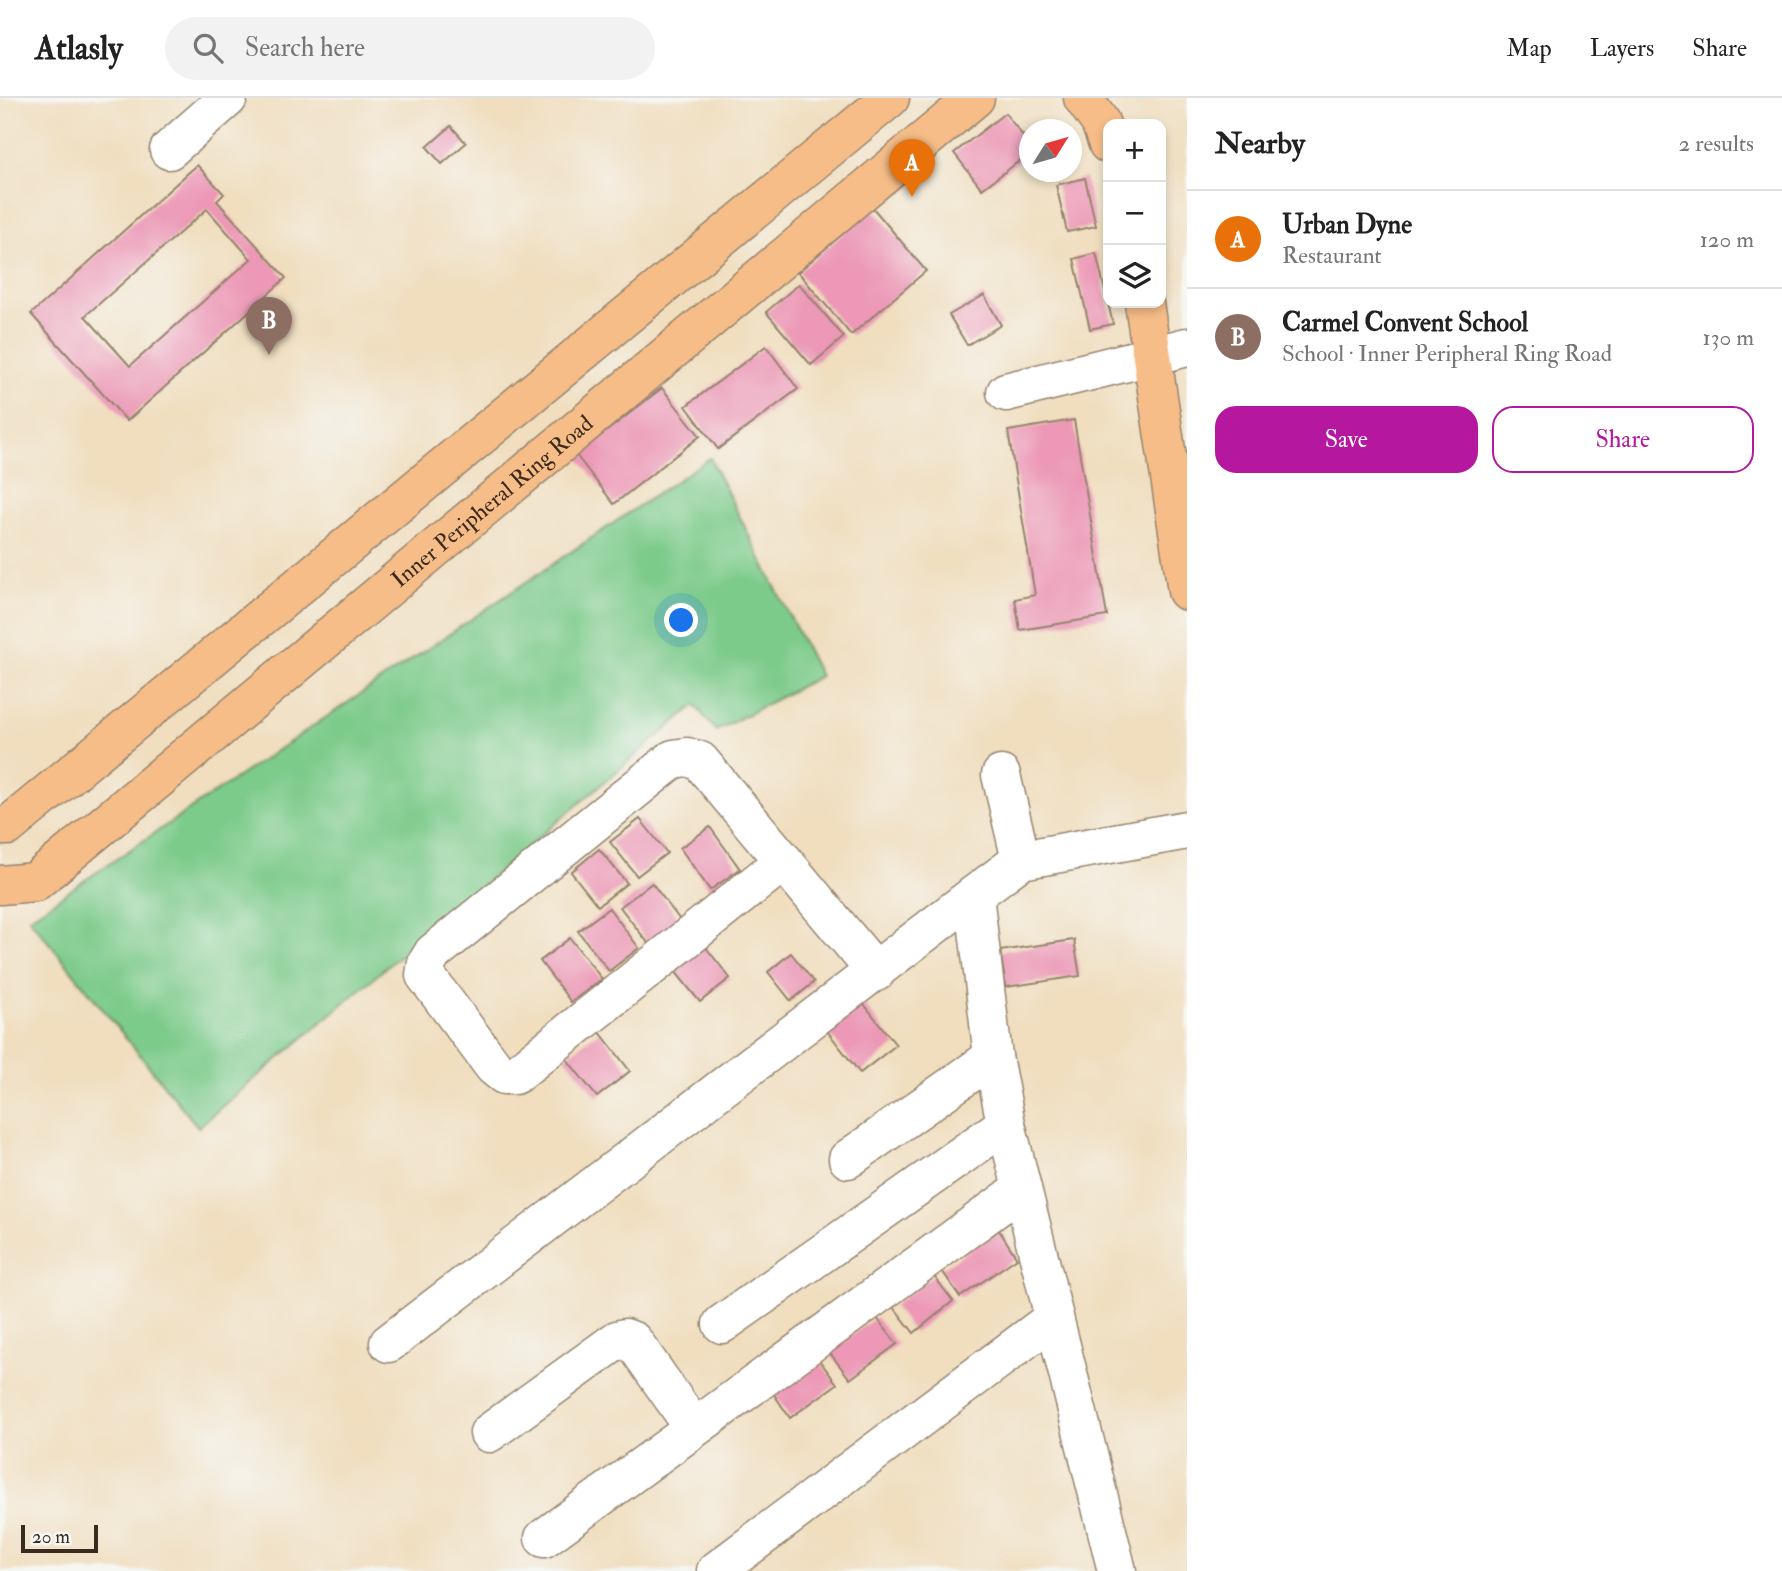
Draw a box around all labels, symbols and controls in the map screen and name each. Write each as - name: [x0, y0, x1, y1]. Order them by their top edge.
- search box: [165, 17, 655, 80]
- text: Atlasly: [35, 28, 123, 69]
- icon: search: [189, 29, 227, 67]
- text: Search here: [245, 32, 365, 64]
- text: Map: [1507, 33, 1552, 64]
- text: Layers: [1590, 33, 1654, 64]
- text: Share: [1692, 33, 1747, 64]
- north arrow: [1019, 119, 1082, 182]
- map controls: [1103, 119, 1166, 308]
- button: +: [1103, 119, 1166, 182]
- text: Nearby: [1215, 125, 1305, 162]
- text: 2 results: [1679, 129, 1754, 158]
- pin: A: [889, 139, 935, 197]
- button: −: [1103, 182, 1166, 245]
- text: Urban Dyne: [1282, 209, 1412, 241]
- text: A: [1231, 225, 1245, 254]
- text: 120 m: [1700, 225, 1754, 254]
- text: Restaurant: [1282, 241, 1382, 270]
- button: layers: [1103, 245, 1166, 308]
- pin: B: [246, 297, 292, 355]
- text: Carmel Convent School: [1282, 307, 1528, 339]
- text: B: [1230, 323, 1246, 352]
- text: 130 m: [1702, 323, 1754, 352]
- text: School · Inner Peripheral Ring Road: [1282, 339, 1612, 368]
- button: Save: [1215, 406, 1478, 473]
- button: Share: [1492, 406, 1754, 473]
- street label: Inner Peripheral Ring Road: [385, 409, 599, 594]
- your location: [664, 603, 698, 637]
- scale bar: [21, 1522, 98, 1554]
- text: 20 m: [32, 1525, 70, 1549]

